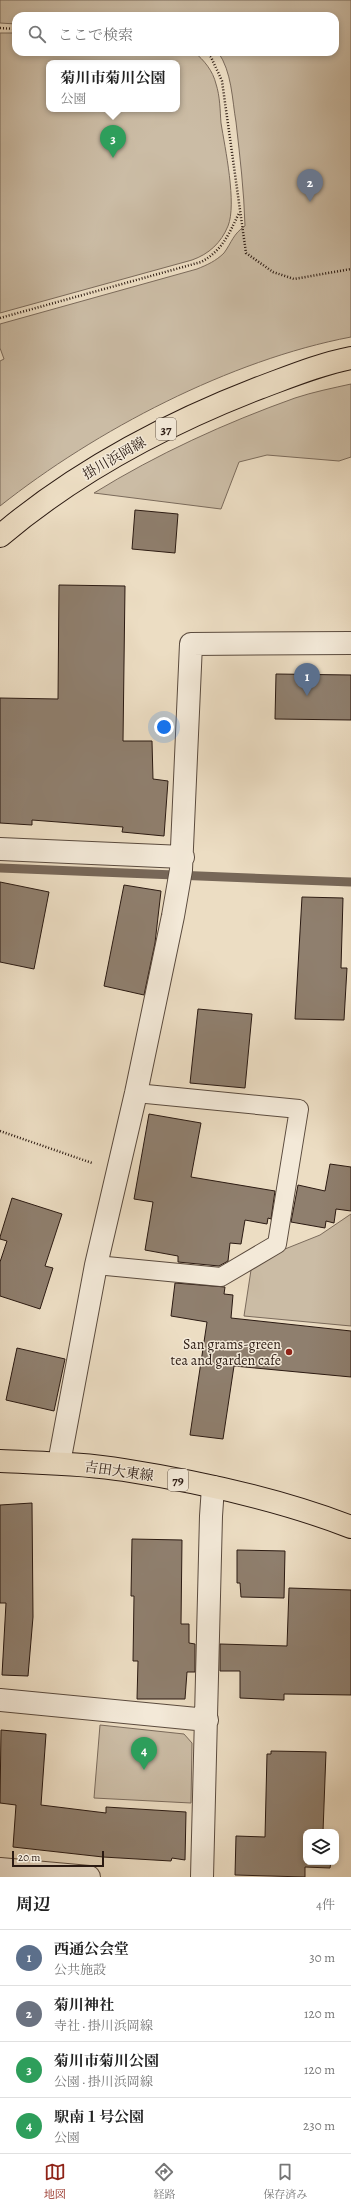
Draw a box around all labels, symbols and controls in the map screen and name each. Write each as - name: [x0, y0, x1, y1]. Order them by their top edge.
- search box: [12, 12, 339, 56]
- icon: search: [26, 23, 48, 45]
- text: ここで検索: [58, 25, 133, 45]
- popup: [46, 60, 180, 112]
- text: 菊川市菊川公園: [60, 68, 166, 88]
- text: 公園: [60, 90, 87, 107]
- pin: 3: [100, 125, 126, 158]
- pin: 2: [297, 169, 323, 202]
- road number: 37: [156, 418, 176, 440]
- street label: 掛川浜岡線: [79, 433, 149, 484]
- pin: 1: [294, 663, 320, 696]
- your location: [154, 717, 174, 737]
- place label: San grams-green tea and garden cafe: [171, 1335, 281, 1370]
- marker: San grams-green tea and garden cafe: [284, 1347, 294, 1357]
- street label: 吉田大東線: [83, 1457, 155, 1486]
- road number: 79: [168, 1469, 188, 1491]
- pin: 4: [131, 1737, 157, 1770]
- map controls: [303, 1829, 339, 1865]
- button: layers: [303, 1829, 339, 1865]
- scale bar: [12, 1849, 104, 1868]
- text: 20 m: [18, 1850, 40, 1865]
- text: 周辺: [16, 1893, 50, 1916]
- text: 4件: [316, 1896, 335, 1913]
- text: 西通公会堂: [54, 1939, 129, 1959]
- text: 1: [27, 1949, 31, 1966]
- text: 30 m: [309, 1949, 335, 1966]
- text: 公共施設: [54, 1961, 106, 1978]
- text: 菊川神社: [54, 1995, 114, 2015]
- text: 2: [26, 2005, 32, 2022]
- text: 120 m: [304, 2005, 335, 2022]
- text: 寺社 · 掛川浜岡線: [54, 2017, 153, 2034]
- text: 菊川市菊川公園: [54, 2051, 159, 2071]
- text: 3: [26, 2061, 32, 2078]
- text: 120 m: [304, 2061, 335, 2078]
- text: 公園 · 掛川浜岡線: [54, 2073, 153, 2090]
- text: 駅南１号公園: [54, 2107, 144, 2127]
- text: 4: [26, 2117, 32, 2134]
- text: 230 m: [303, 2117, 335, 2134]
- text: 公園: [54, 2129, 80, 2146]
- tab: 地図: [44, 2161, 66, 2202]
- tab: 経路: [153, 2161, 175, 2202]
- tab: 保存済み: [263, 2161, 307, 2202]

